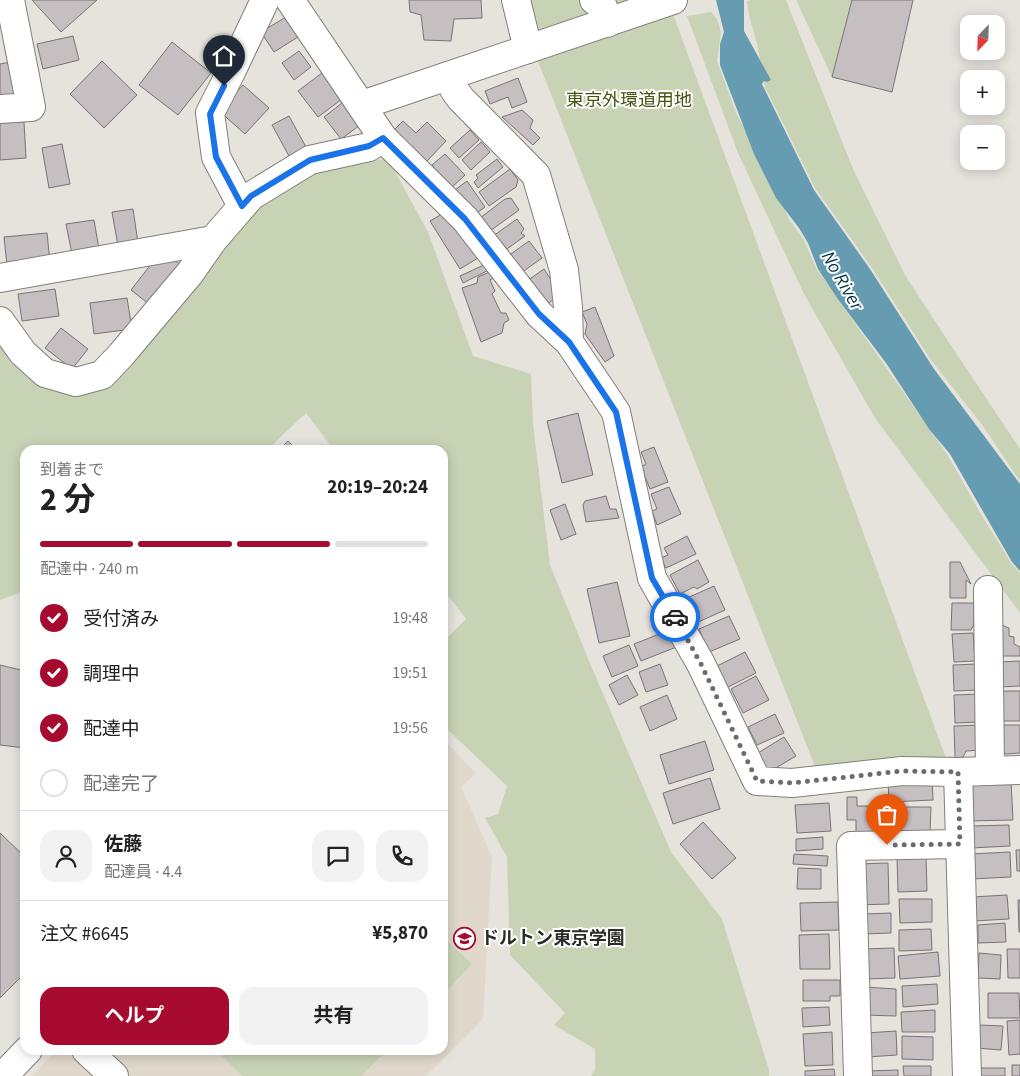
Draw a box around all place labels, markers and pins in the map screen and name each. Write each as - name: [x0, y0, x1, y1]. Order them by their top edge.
- pin: [203, 35, 245, 86]
- pin: [866, 794, 908, 845]
- school or university icon: ドルトン東京学園: [453, 926, 477, 950]
- place label: ドルトン東京学園: [481, 926, 625, 951]

